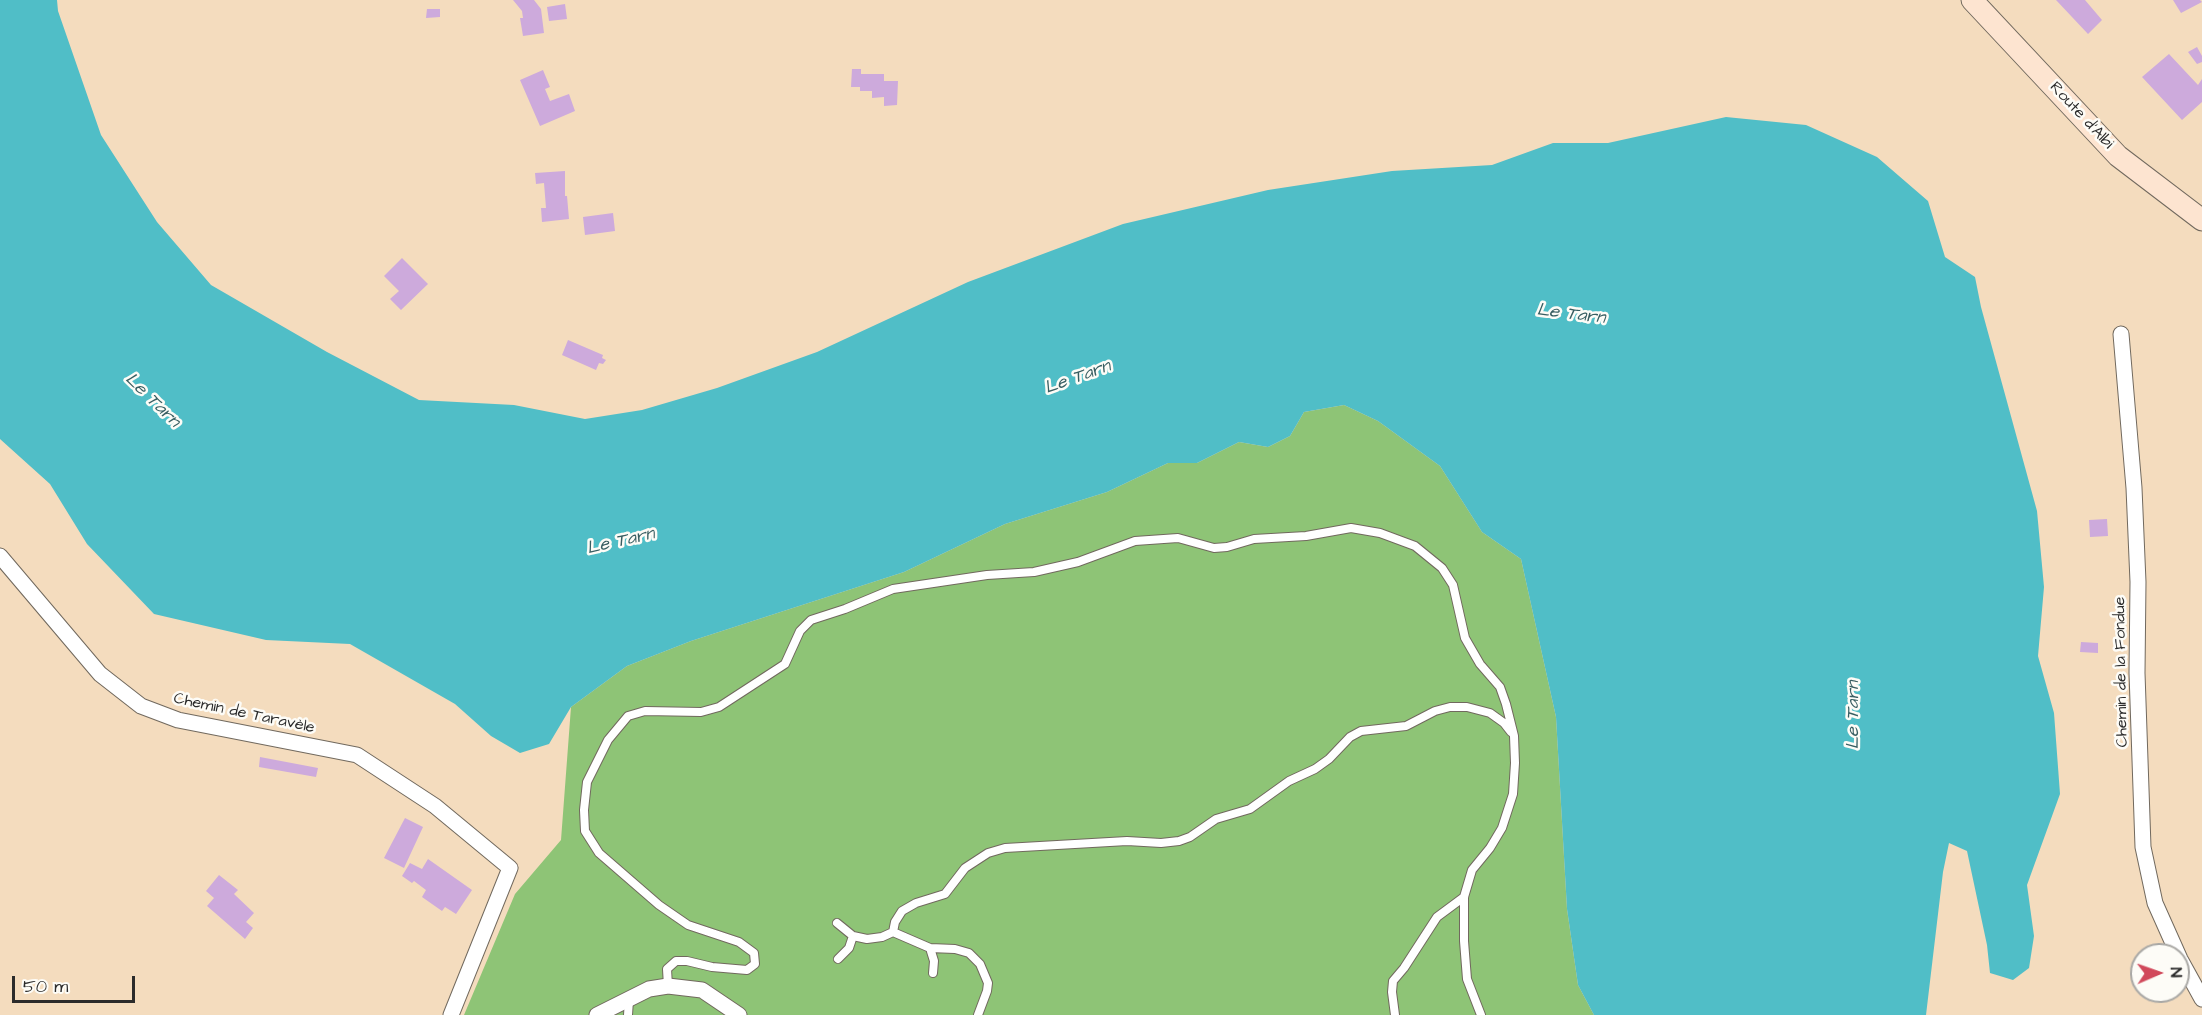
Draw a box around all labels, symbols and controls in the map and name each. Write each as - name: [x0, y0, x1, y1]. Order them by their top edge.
- street label: Route d'Albi: [2045, 78, 2117, 154]
- water label: Le Tarn: [1536, 300, 1606, 330]
- water label: Le Tarn: [1042, 356, 1114, 400]
- water label: Le Tarn: [120, 369, 184, 433]
- water label: Le Tarn: [585, 524, 657, 560]
- street label: Chemin de la Fondue: [2111, 597, 2133, 747]
- water label: Le Tarn: [1843, 681, 1865, 749]
- street label: Chemin de Taravèle: [172, 690, 316, 738]
- north arrow: [2130, 943, 2190, 1003]
- scale bar: [15, 964, 138, 1002]
- text: N: [2165, 967, 2187, 978]
- text: 50 m: [23, 974, 68, 999]

